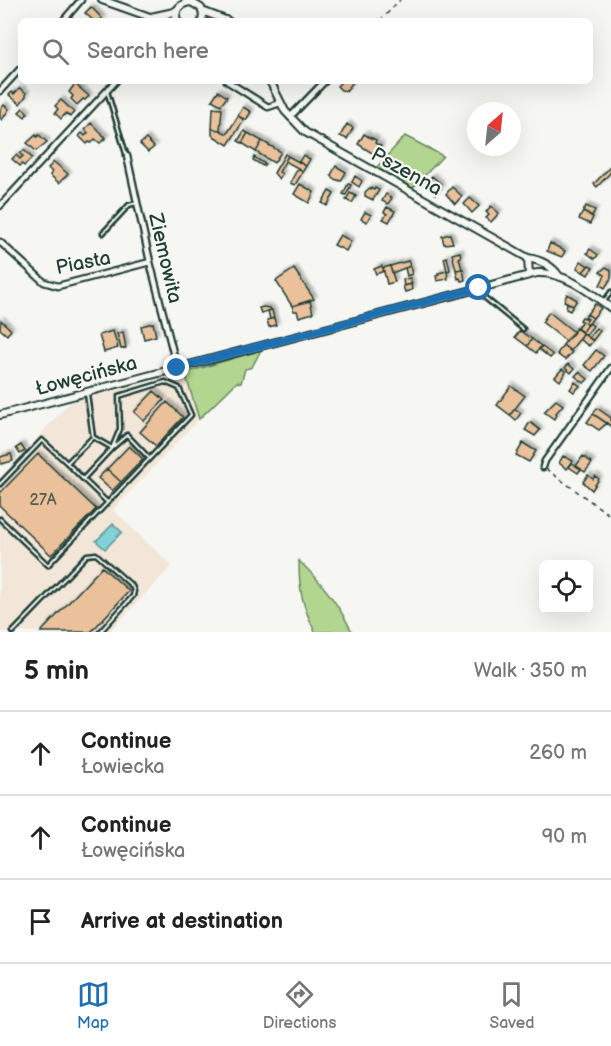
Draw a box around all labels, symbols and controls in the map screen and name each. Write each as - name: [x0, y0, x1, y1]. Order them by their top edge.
- search box: [18, 18, 593, 84]
- icon: search: [39, 35, 72, 68]
- text: Search here: [87, 38, 209, 65]
- north arrow: [467, 102, 521, 156]
- street label: Pszenna: [367, 143, 446, 201]
- street label: Ziemowita: [143, 210, 187, 306]
- street label: Piasta: [54, 246, 113, 280]
- route start: [465, 274, 491, 300]
- street label: Łowęcińska: [33, 351, 140, 401]
- route end: [163, 354, 189, 380]
- house number: 27A: [29, 491, 57, 510]
- map controls: [539, 560, 593, 614]
- button: locate: [539, 560, 593, 614]
- text: 5 min: [24, 656, 89, 687]
- text: Walk · 350 m: [474, 659, 587, 683]
- text: Continue: [81, 728, 171, 755]
- icon: ahead: [24, 737, 57, 770]
- text: 260 m: [529, 741, 587, 765]
- text: Łowiecka: [81, 755, 165, 779]
- text: Continue: [81, 812, 171, 839]
- icon: ahead: [24, 821, 57, 854]
- text: 90 m: [542, 825, 587, 849]
- text: Łowęcińska: [81, 839, 185, 863]
- icon: arrive: [24, 905, 57, 938]
- text: Arrive at destination: [81, 908, 283, 935]
- tab: Map: [77, 978, 110, 1033]
- tab: Directions: [263, 978, 336, 1033]
- tab: Saved: [489, 978, 534, 1033]

